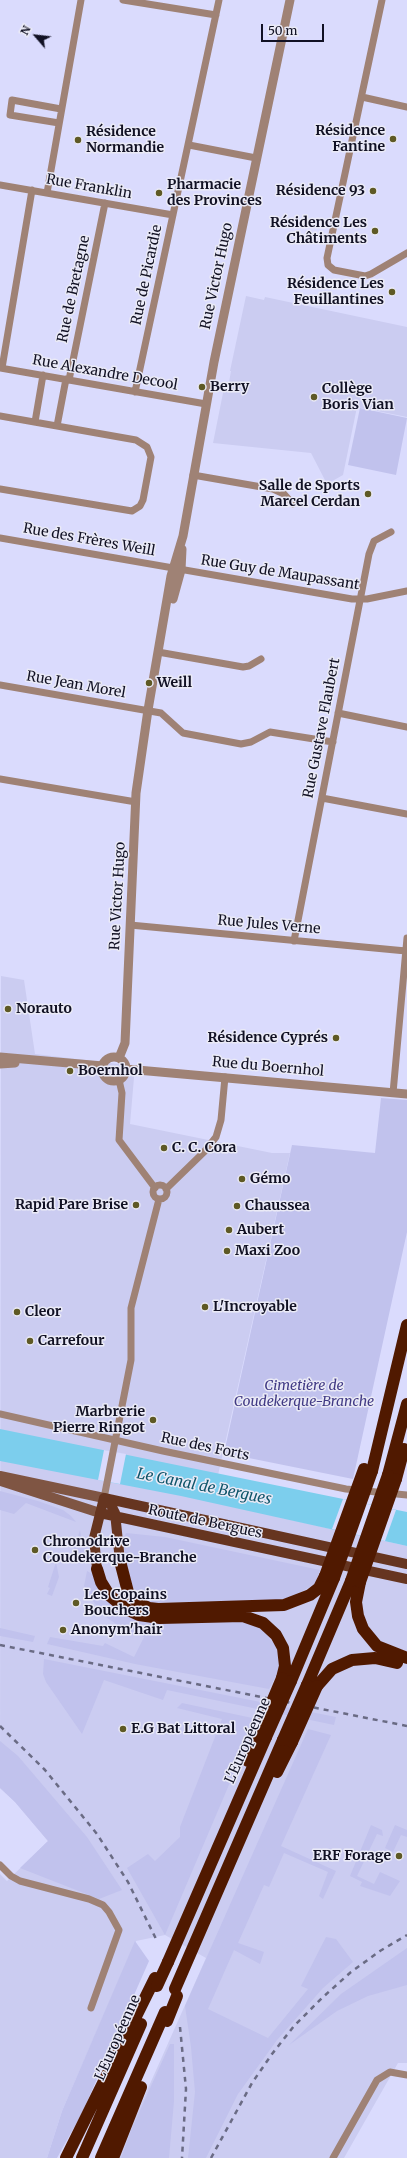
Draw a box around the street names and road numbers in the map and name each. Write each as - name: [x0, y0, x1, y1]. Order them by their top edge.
- street label: Rue Franklin: [45, 171, 133, 203]
- street label: Rue Victor Hugo: [197, 221, 237, 331]
- street label: Rue de Picardie: [128, 223, 166, 327]
- street label: Rue de Bretagne: [54, 234, 94, 344]
- street label: Rue Alexandre Decool: [31, 352, 179, 394]
- street label: Rue des Frères Weill: [22, 520, 156, 560]
- street label: Rue Guy de Maupassant: [200, 552, 360, 594]
- street label: Rue Gustave Flaubert: [300, 656, 344, 800]
- street label: Rue Jean Morel: [25, 668, 127, 702]
- street label: Rue Victor Hugo: [107, 841, 129, 951]
- street label: Rue Jules Verne: [217, 912, 321, 938]
- street label: Rue du Boernhol: [211, 1054, 325, 1080]
- street label: Rue des Forts: [159, 1429, 251, 1465]
- street label: Route de Bergues: [147, 1502, 263, 1542]
- street label: L'Européenne: [222, 1696, 274, 1786]
- street label: L'Européenne: [92, 1993, 144, 2083]

